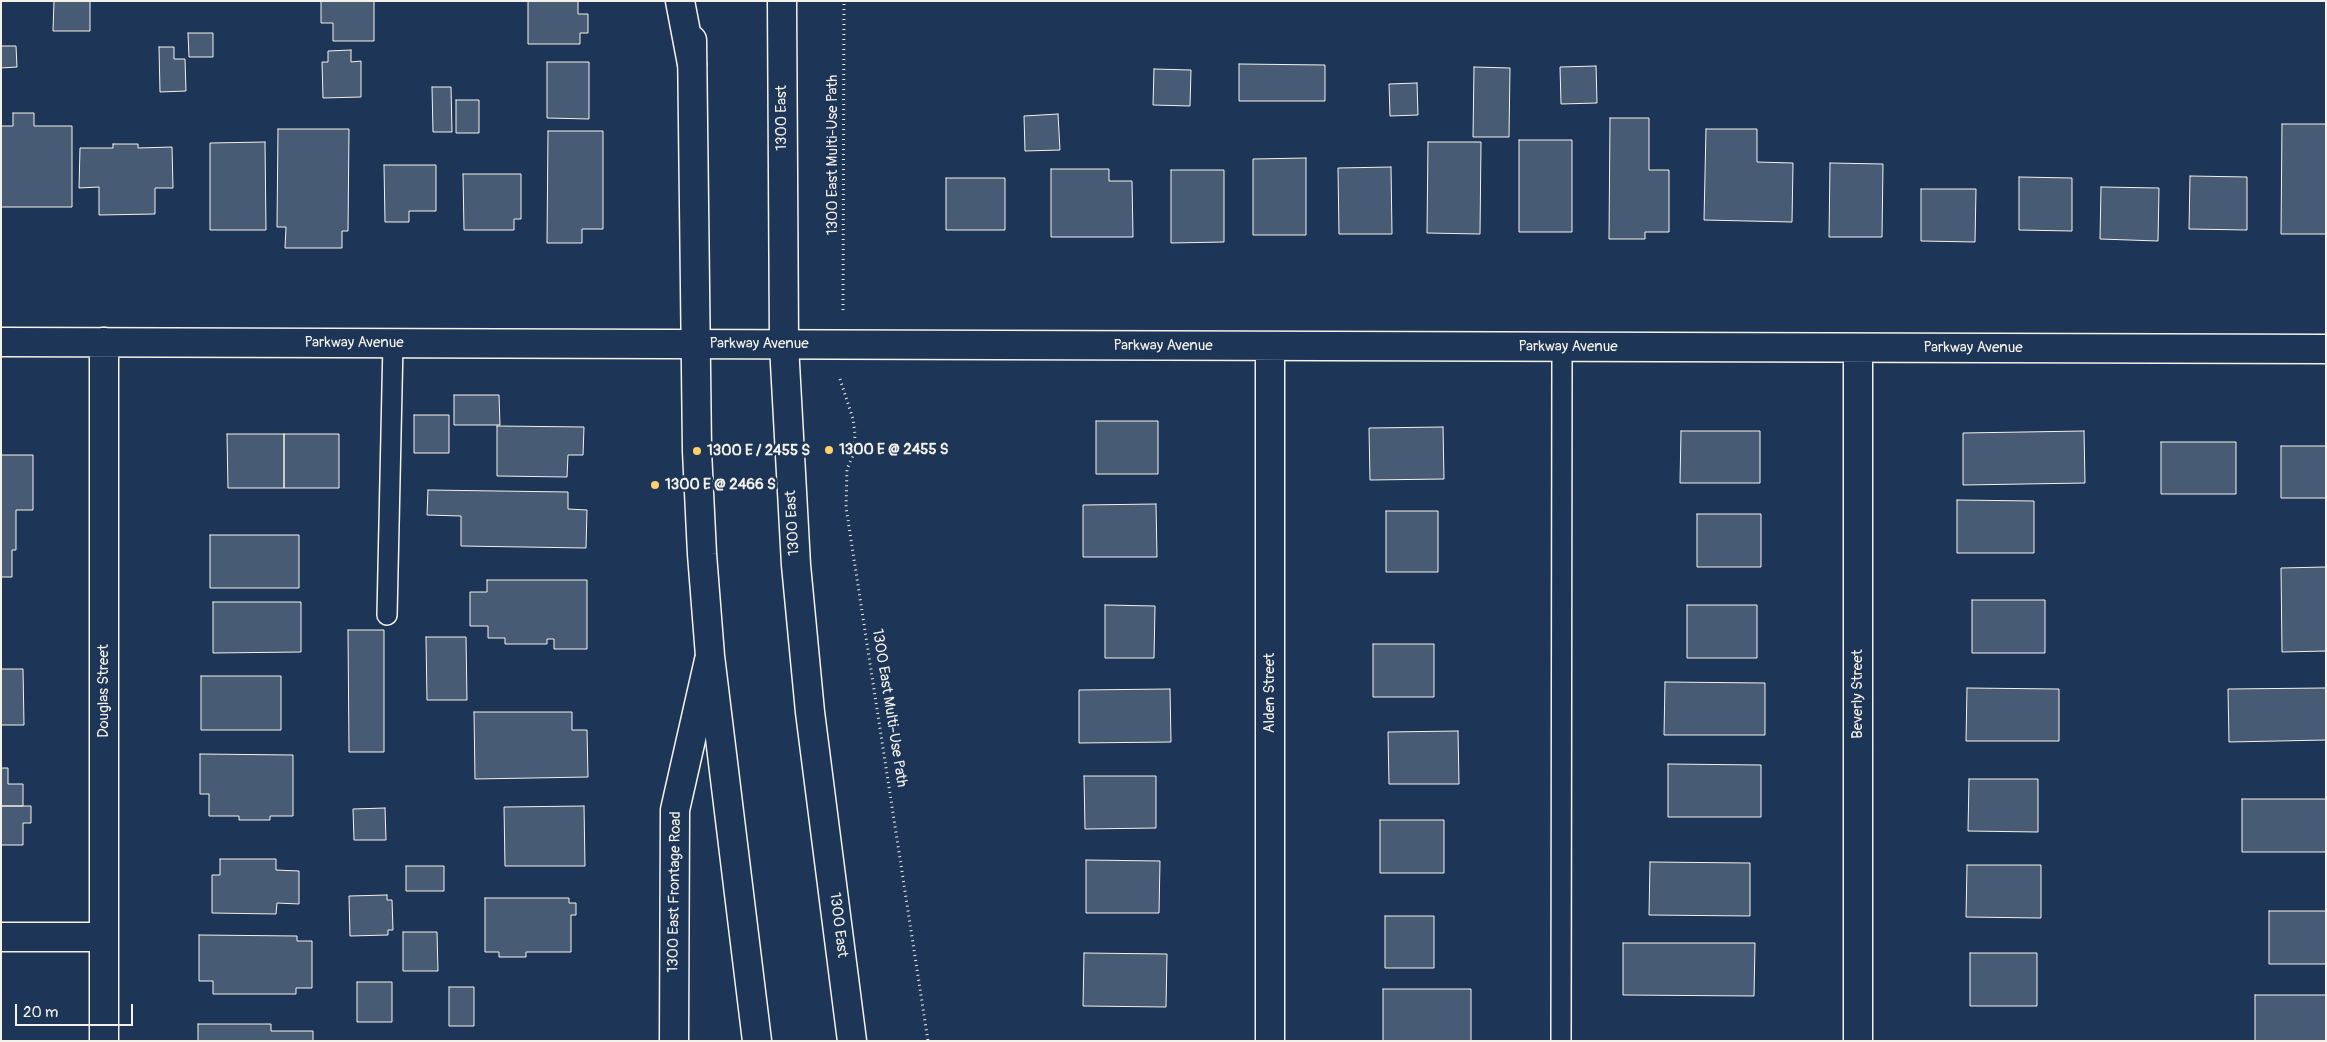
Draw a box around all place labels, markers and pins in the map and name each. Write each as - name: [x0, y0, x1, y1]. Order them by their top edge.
- place label: 1300 E @ 2455 S: [839, 441, 949, 459]
- place label: 1300 E / 2455 S: [707, 442, 810, 460]
- marker: 1300 E @ 2455 S: [823, 444, 835, 456]
- marker: 1300 E / 2455 S: [691, 445, 703, 457]
- place label: 1300 E @ 2466 S: [665, 476, 776, 494]
- marker: 1300 E @ 2466 S: [649, 479, 661, 491]

